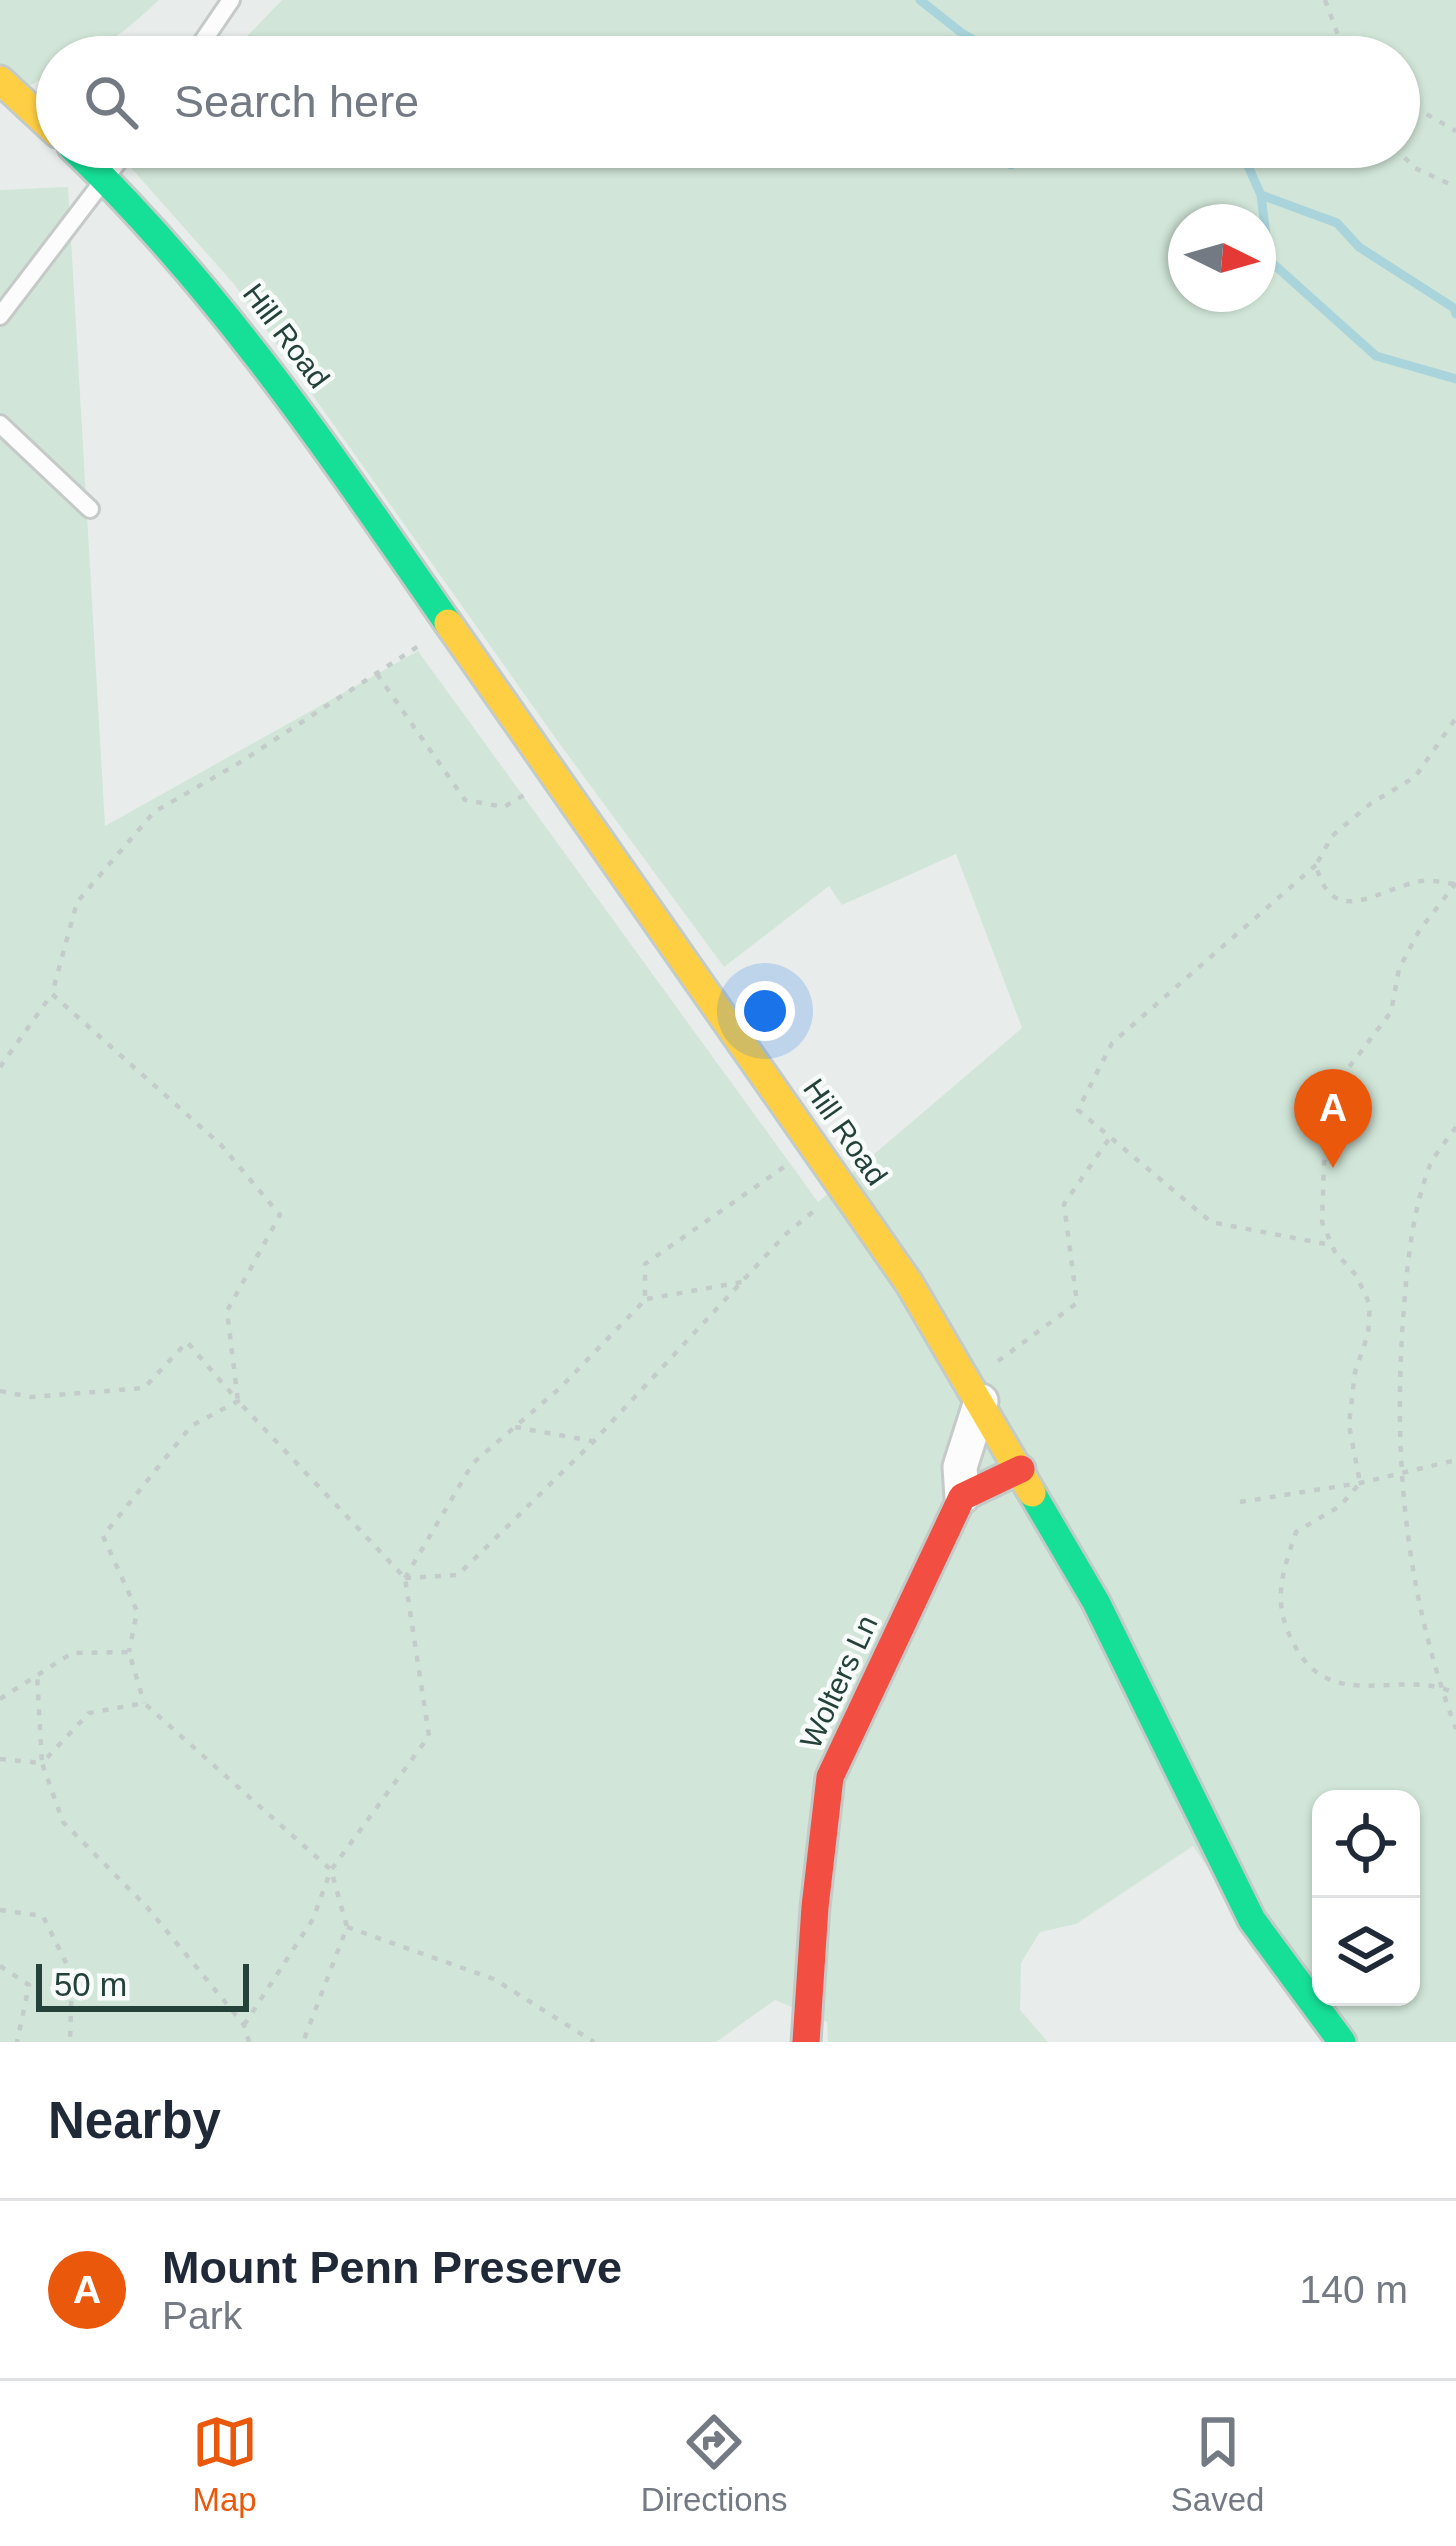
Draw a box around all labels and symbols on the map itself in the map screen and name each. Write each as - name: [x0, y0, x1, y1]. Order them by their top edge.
- north arrow: [1168, 204, 1276, 312]
- street label: Hill Road: [237, 277, 336, 394]
- your location: [735, 981, 795, 1041]
- pin: A: [1294, 1069, 1372, 1168]
- street label: Hill Road: [797, 1072, 894, 1191]
- street label: Wolters Ln: [793, 1610, 884, 1753]
- scale bar: [36, 1958, 249, 2011]

